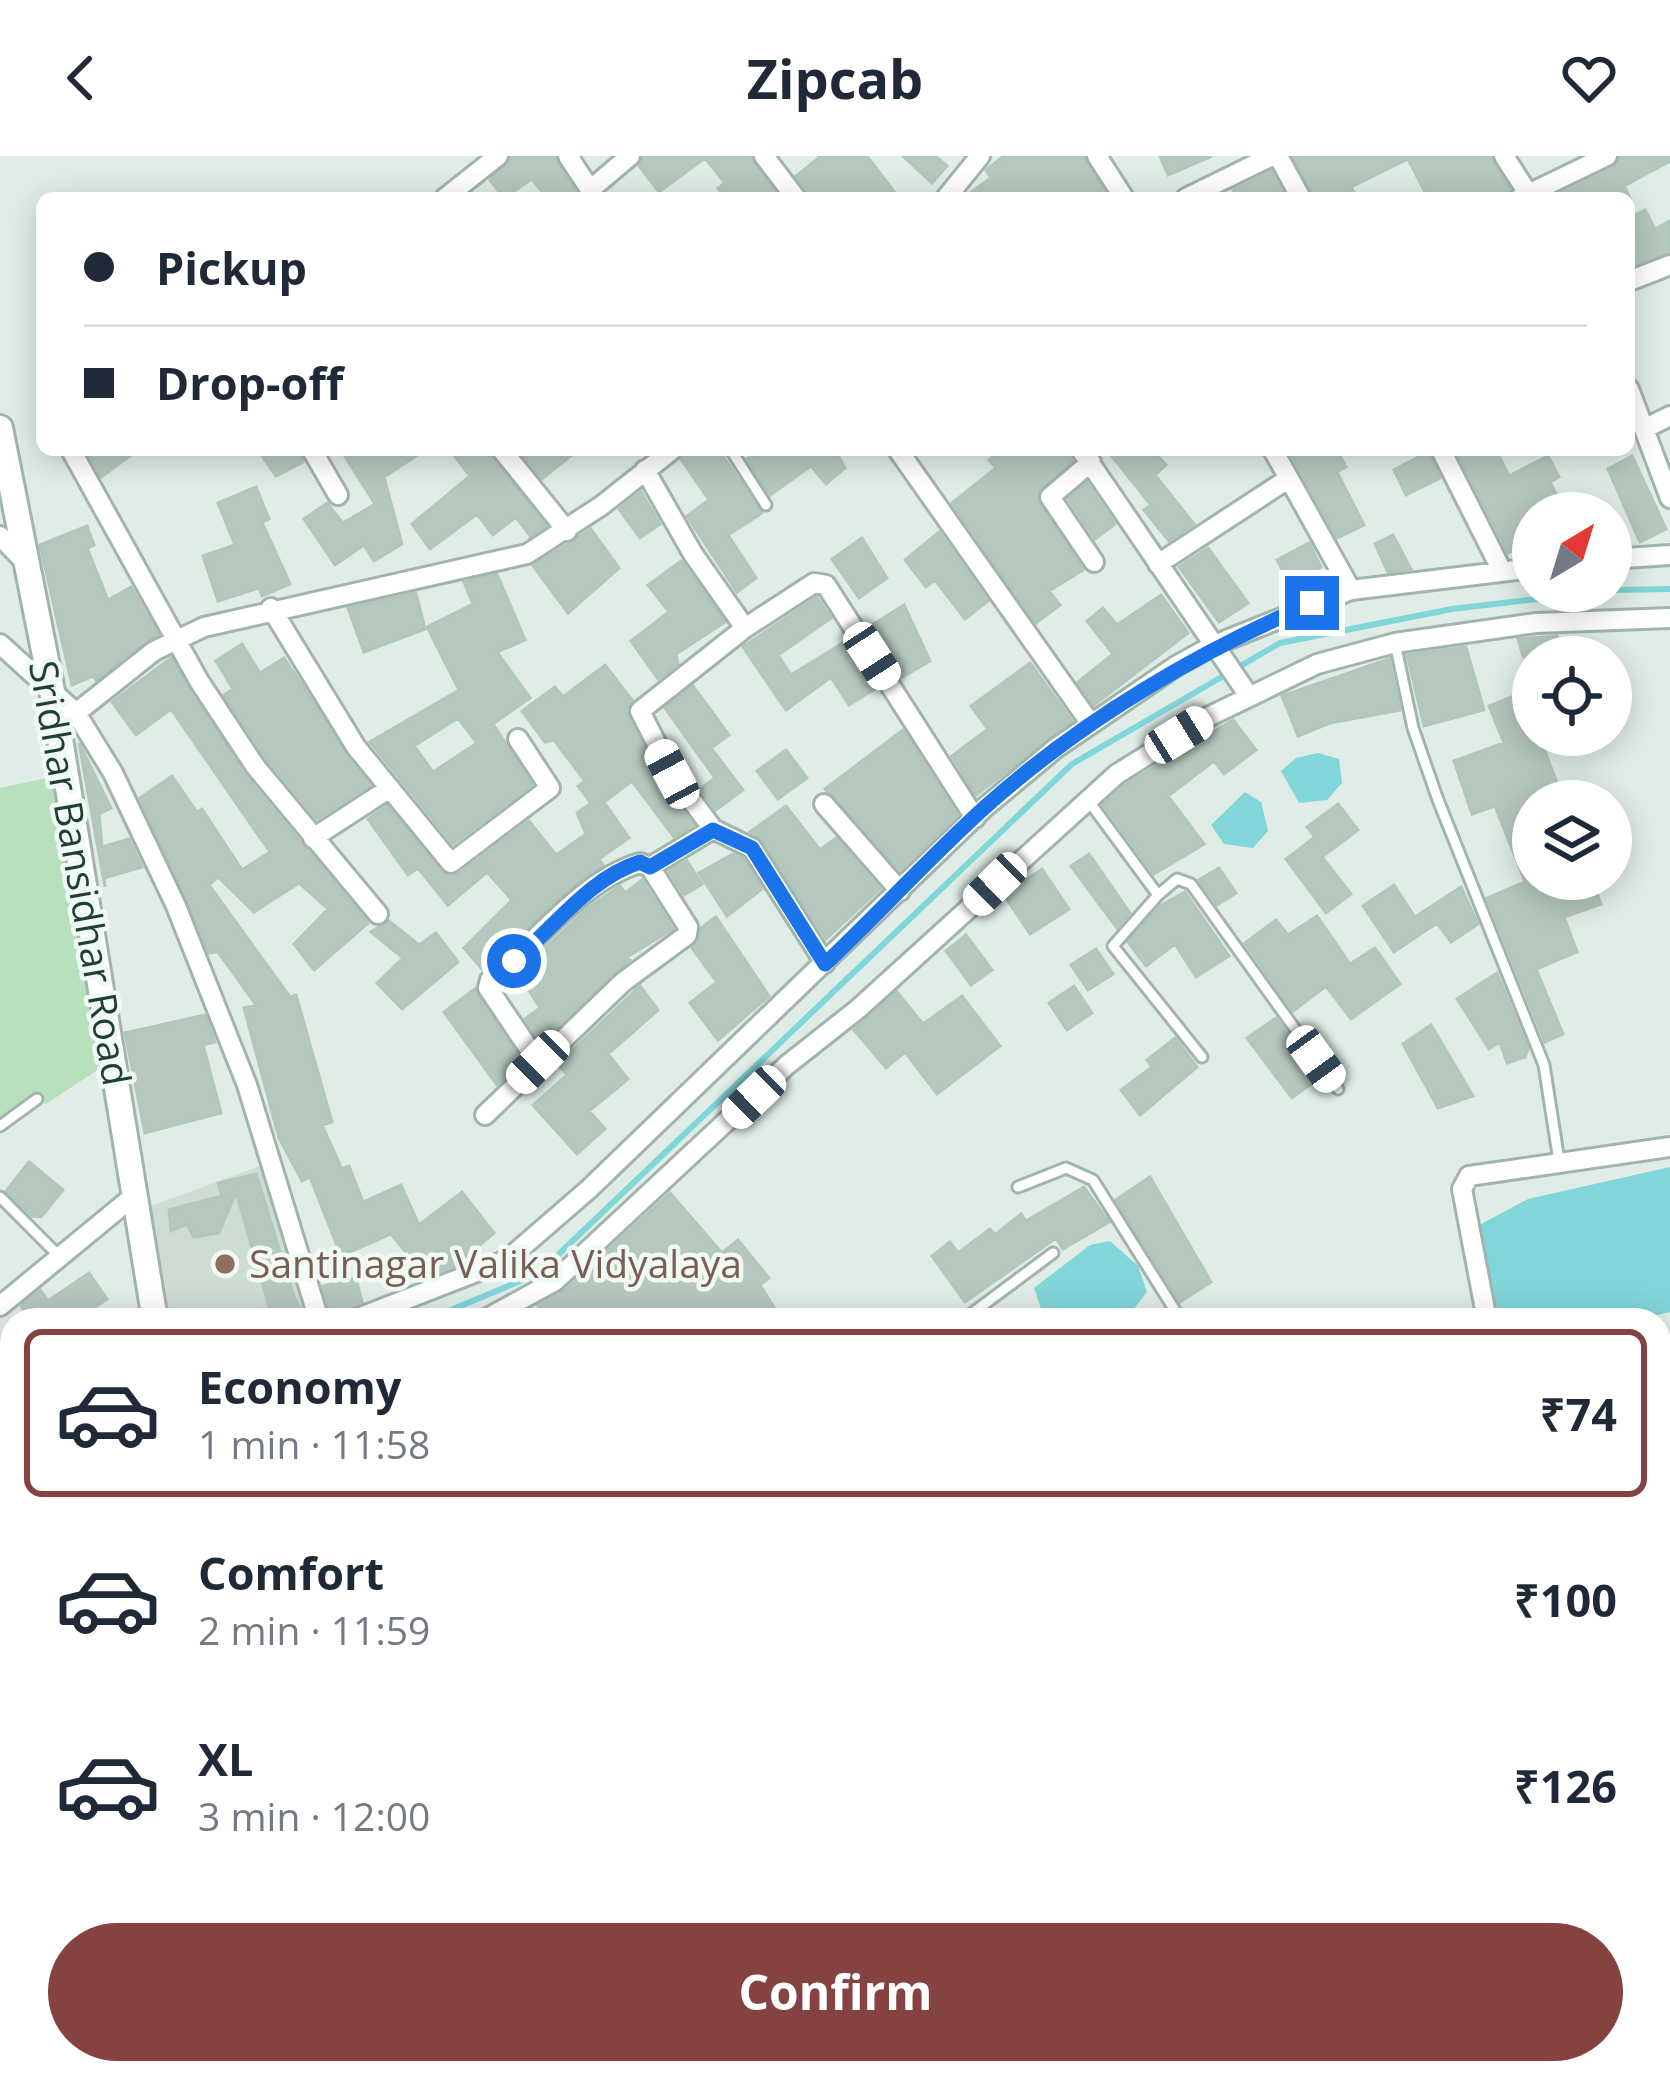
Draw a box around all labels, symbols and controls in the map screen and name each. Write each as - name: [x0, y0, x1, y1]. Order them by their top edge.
- text: Zipcab: [747, 41, 923, 115]
- icon: back: [48, 45, 114, 111]
- icon: heart: [1556, 45, 1622, 111]
- text: Pickup: [156, 237, 307, 298]
- text: Drop-off: [156, 352, 343, 413]
- north arrow: [1512, 492, 1632, 612]
- map controls: [1512, 492, 1632, 900]
- route end: [1285, 576, 1339, 630]
- car: [837, 616, 907, 696]
- button: locate: [1512, 636, 1632, 756]
- street label: Sridhar Bansidhar Road: [18, 656, 145, 1089]
- car: [1139, 701, 1219, 769]
- car: [639, 734, 705, 814]
- button: layers: [1512, 780, 1632, 900]
- car: [957, 846, 1033, 922]
- route start: [487, 934, 541, 988]
- car: [1280, 1019, 1352, 1099]
- car: [500, 1024, 576, 1100]
- car: [716, 1059, 792, 1135]
- place label: Santinagar Valika Vidyalaya: [249, 1236, 742, 1289]
- marker: Santinagar Valika Vidyalaya: [212, 1251, 238, 1277]
- text: Economy: [198, 1356, 401, 1417]
- icon: car: [54, 1359, 162, 1467]
- text: ₹74: [1540, 1383, 1617, 1444]
- text: 1 min · 11:58: [198, 1417, 430, 1470]
- text: Comfort: [198, 1542, 384, 1603]
- icon: car: [54, 1545, 162, 1653]
- text: ₹100: [1514, 1569, 1617, 1630]
- text: 2 min · 11:59: [198, 1603, 430, 1656]
- text: XL: [198, 1728, 253, 1789]
- icon: car: [54, 1731, 162, 1839]
- text: ₹126: [1514, 1755, 1617, 1816]
- text: 3 min · 12:00: [198, 1789, 430, 1842]
- button: Confirm: [48, 1923, 1623, 2061]

